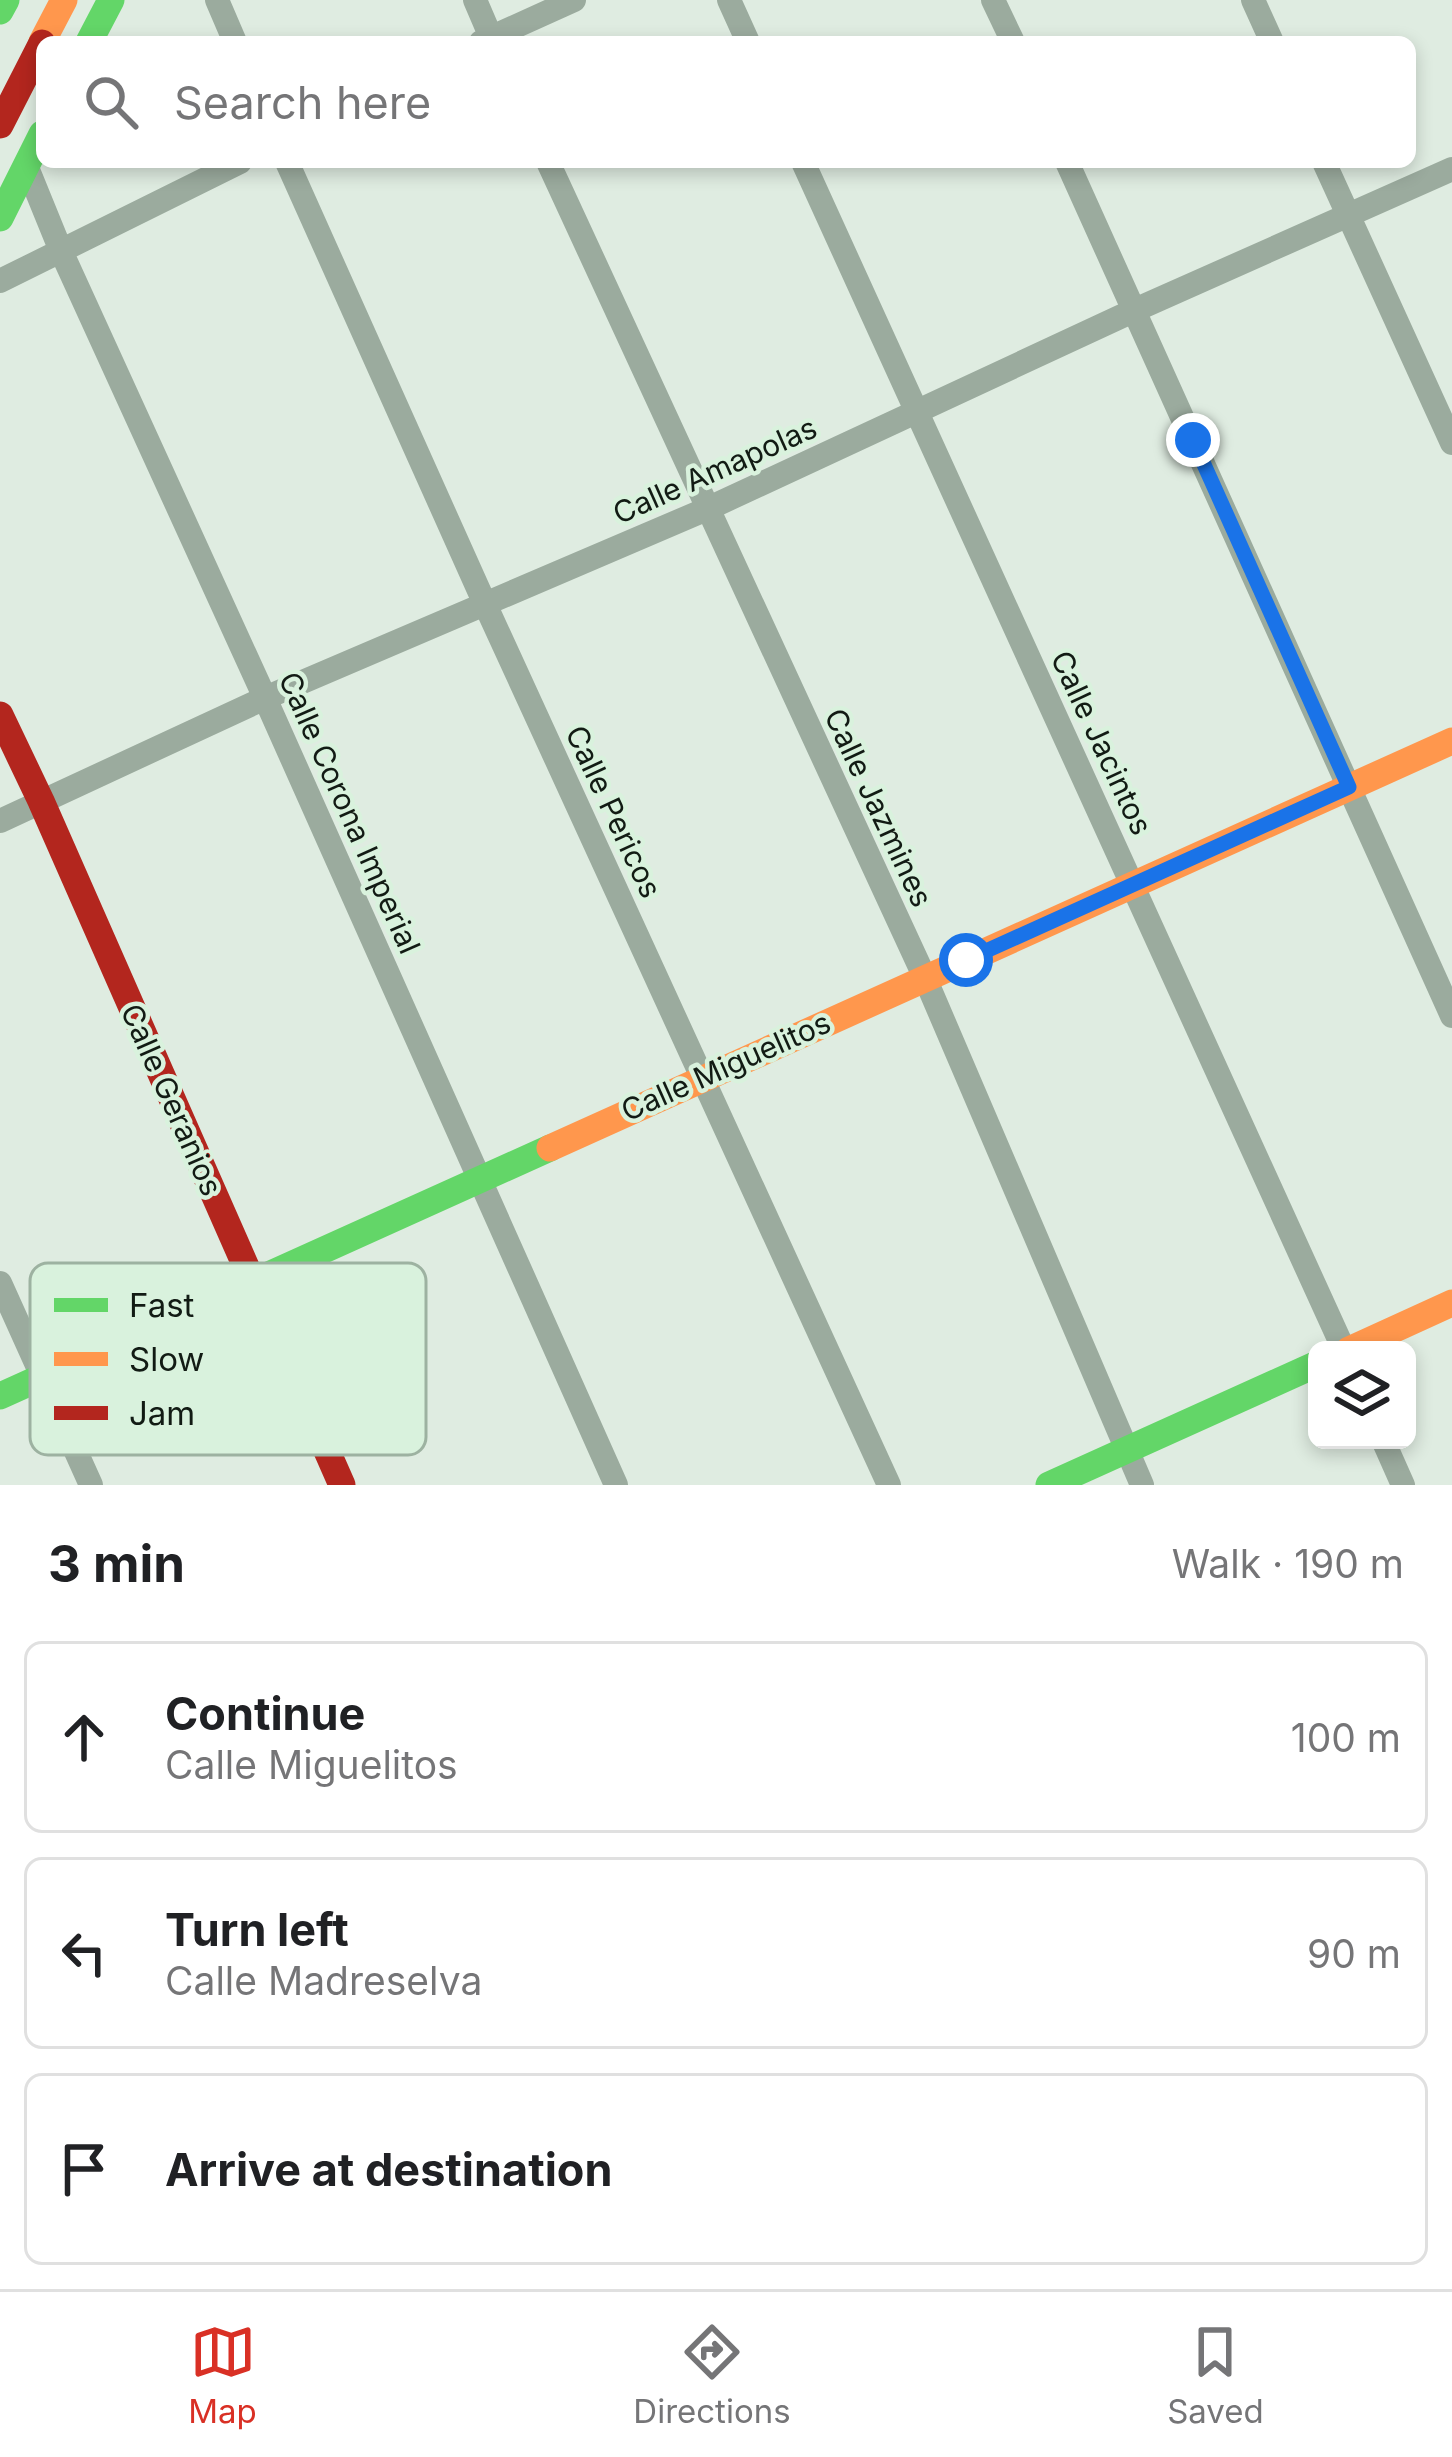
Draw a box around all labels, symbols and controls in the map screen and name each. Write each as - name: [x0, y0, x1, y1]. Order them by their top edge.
- search box: [36, 36, 1416, 168]
- icon: search: [78, 69, 144, 135]
- text: Search here: [174, 75, 431, 130]
- street label: Calle Amapolas: [607, 409, 822, 531]
- route end: [1166, 413, 1220, 467]
- street label: Calle Jacintos: [1044, 645, 1160, 840]
- street label: Calle Corona Imperial: [272, 666, 428, 959]
- street label: Calle Jazmines: [817, 703, 941, 912]
- street label: Calle Pericos: [558, 720, 669, 903]
- route start: [939, 933, 993, 987]
- street label: Calle Geranios: [114, 998, 230, 1201]
- street label: Calle Miguelitos: [615, 1004, 836, 1128]
- legend: [30, 1263, 426, 1455]
- text: Fast: [129, 1285, 195, 1325]
- text: Slow: [129, 1339, 204, 1379]
- map controls: [1308, 1341, 1416, 1449]
- button: layers: [1308, 1341, 1416, 1449]
- text: Jam: [129, 1393, 195, 1433]
- text: 3 min: [48, 1533, 185, 1594]
- text: Walk · 190 m: [1172, 1540, 1404, 1587]
- text: Continue: [165, 1686, 365, 1741]
- icon: ahead: [51, 1704, 117, 1770]
- text: 100 m: [1291, 1714, 1401, 1761]
- text: Calle Miguelitos: [165, 1741, 458, 1788]
- text: Turn left: [165, 1902, 349, 1957]
- icon: left: [51, 1920, 117, 1986]
- text: 90 m: [1307, 1930, 1401, 1977]
- text: Calle Madreselva: [165, 1957, 482, 2004]
- icon: arrive: [51, 2136, 117, 2202]
- text: Arrive at destination: [165, 2142, 612, 2197]
- tab: Map: [188, 2319, 257, 2431]
- tab: Directions: [633, 2319, 791, 2431]
- tab: Saved: [1167, 2319, 1264, 2431]

